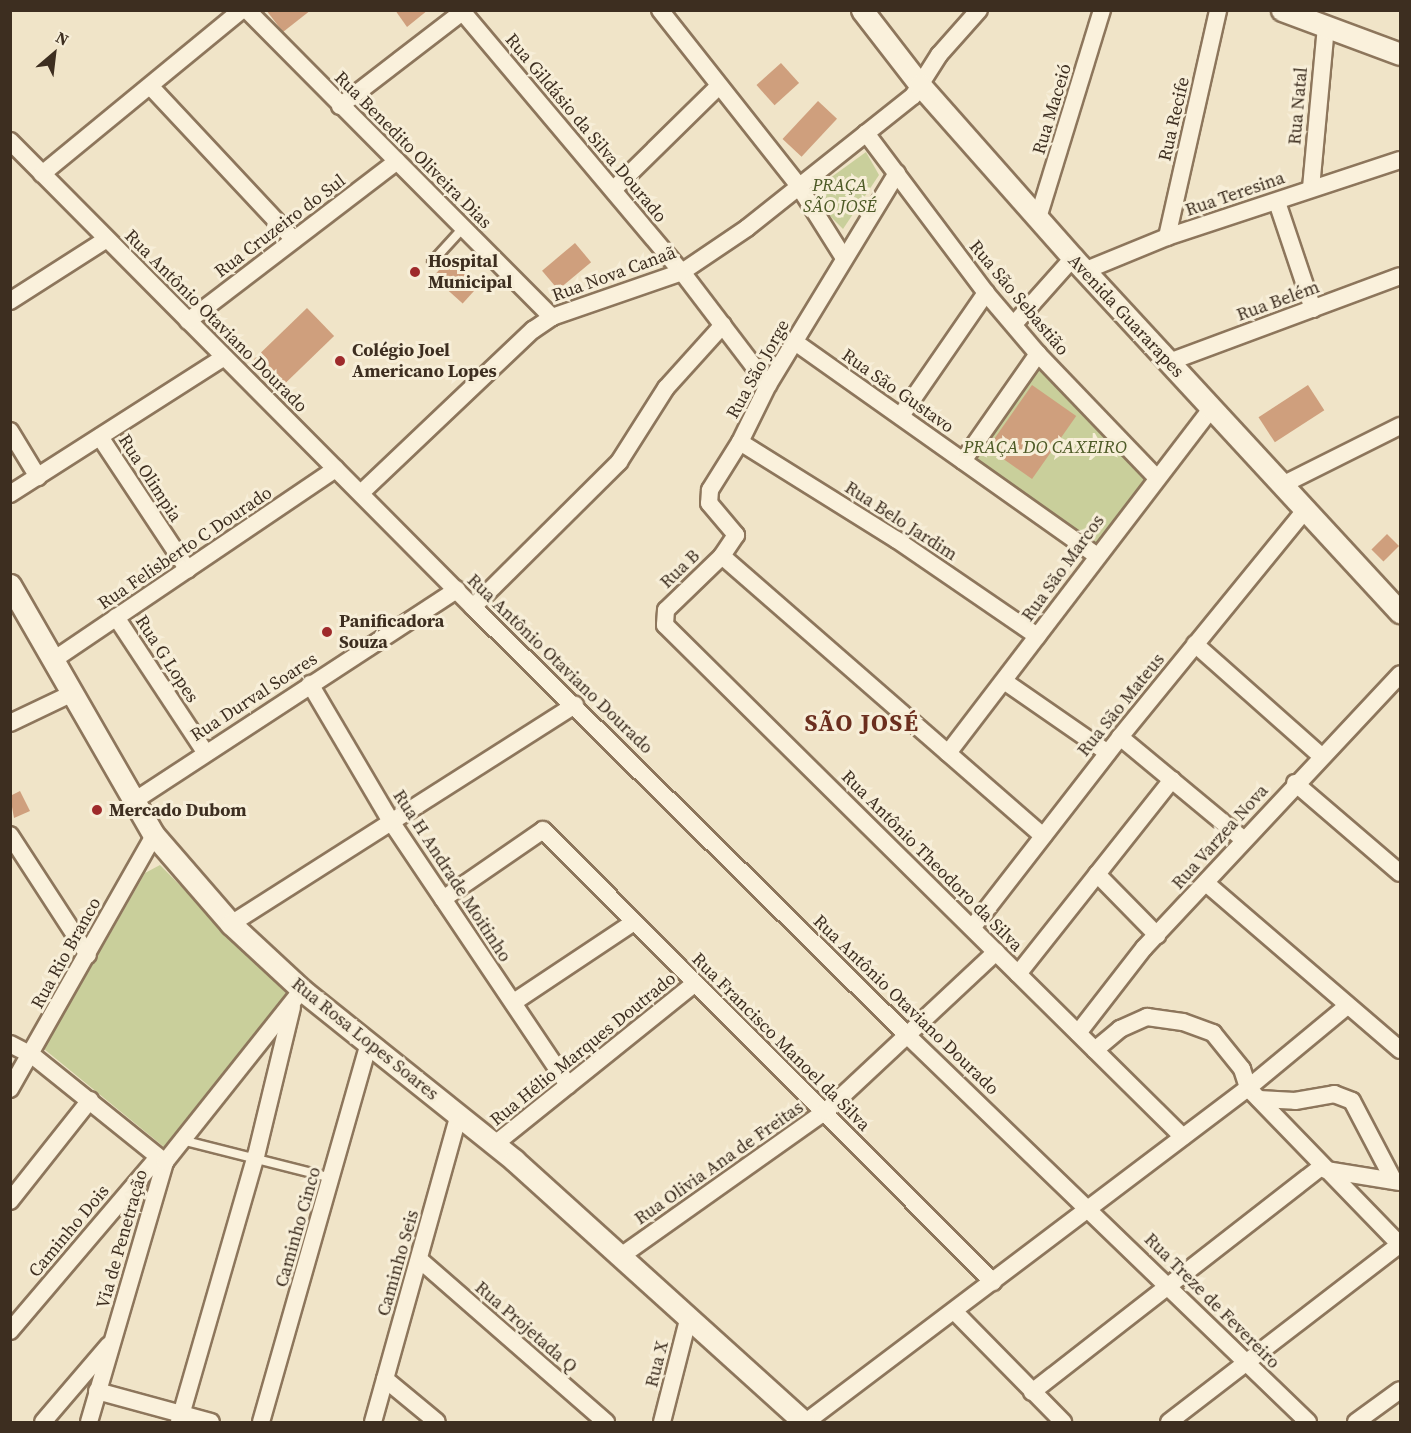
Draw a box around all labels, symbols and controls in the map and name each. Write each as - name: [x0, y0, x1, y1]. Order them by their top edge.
- north arrow: [24, 24, 84, 84]
- text: N: [52, 26, 73, 51]
- street label: Rua Gildásio da Silva Dourado: [501, 29, 671, 227]
- street label: Rua Maceió: [1028, 61, 1076, 157]
- street label: Rua Natal: [1284, 66, 1312, 146]
- street label: Rua Benedito Oliveira Dias: [330, 67, 496, 233]
- street label: Rua Recife: [1154, 75, 1194, 163]
- street label: Rua Teresina: [1182, 167, 1288, 221]
- street label: Rua Cruzeiro do Sul: [210, 170, 350, 282]
- park label: PRAÇA SÃO JOSÉ: [803, 175, 877, 218]
- street label: Rua Antônio Otaviano Dourado: [120, 225, 312, 417]
- street label: Rua São Sebastião: [965, 236, 1073, 360]
- street label: Rua Nova Canaã: [549, 242, 679, 306]
- street label: Avenida Guararapes: [1063, 250, 1189, 382]
- place label: Hospital Municipal: [428, 251, 512, 294]
- marker: Hospital Municipal: [406, 263, 424, 281]
- street label: Rua Belém: [1234, 276, 1322, 326]
- street label: Rua São Jorge: [722, 316, 794, 422]
- place label: Colégio Joel Americano Lopes: [352, 340, 497, 382]
- street label: Rua São Gustavo: [838, 344, 958, 438]
- marker: Colégio Joel Americano Lopes: [333, 354, 347, 368]
- street label: Rua Olimpia: [114, 430, 186, 526]
- park label: PRAÇA DO CAXEIRO: [963, 436, 1127, 458]
- street label: Rua Belo Jardim: [841, 477, 961, 565]
- street label: Rua Felisberto C Dourado: [94, 482, 276, 614]
- street label: Rua São Marcos: [1017, 510, 1109, 626]
- street label: Rua B: [656, 545, 704, 593]
- street label: Rua Antônio Otaviano Dourado: [463, 569, 657, 759]
- street label: Rua G Lopes: [131, 611, 203, 707]
- place label: Panificadora Souza: [339, 611, 444, 654]
- marker: Panificadora Souza: [320, 625, 334, 639]
- street label: Rua Durval Soares: [187, 648, 321, 746]
- street label: Rua São Mateus: [1073, 649, 1169, 761]
- district label: SÃO JOSÉ: [804, 709, 920, 737]
- street label: Rua Antônio Theodoro da Silva: [837, 766, 1027, 956]
- street label: Rua Varzea Nova: [1167, 780, 1273, 894]
- street label: Rua H Andrade Moitinho: [388, 786, 516, 966]
- place label: Mercado Dubom: [109, 799, 247, 821]
- marker: Mercado Dubom: [90, 803, 104, 817]
- street label: Rua Rio Branco: [27, 894, 105, 1012]
- street label: Rua Antônio Otaviano Dourado: [809, 910, 1003, 1100]
- street label: Rua Francisco Manoel da Silva: [687, 948, 875, 1136]
- street label: Rua Hélio Marques Doutrado: [486, 967, 680, 1131]
- street label: Rua Rosa Lopes Soares: [287, 973, 443, 1105]
- street label: Rua Olivia Ana de Freitas: [630, 1097, 808, 1229]
- street label: Caminho Cinco: [271, 1164, 325, 1290]
- street label: Via de Penetração: [92, 1167, 152, 1311]
- street label: Caminho Dois: [24, 1181, 114, 1281]
- street label: Caminho Seis: [373, 1207, 423, 1319]
- street label: Rua Treze de Fevereiro: [1140, 1229, 1284, 1373]
- street label: Rua Projetada Q: [470, 1277, 582, 1377]
- street label: Rua X: [641, 1339, 673, 1389]

